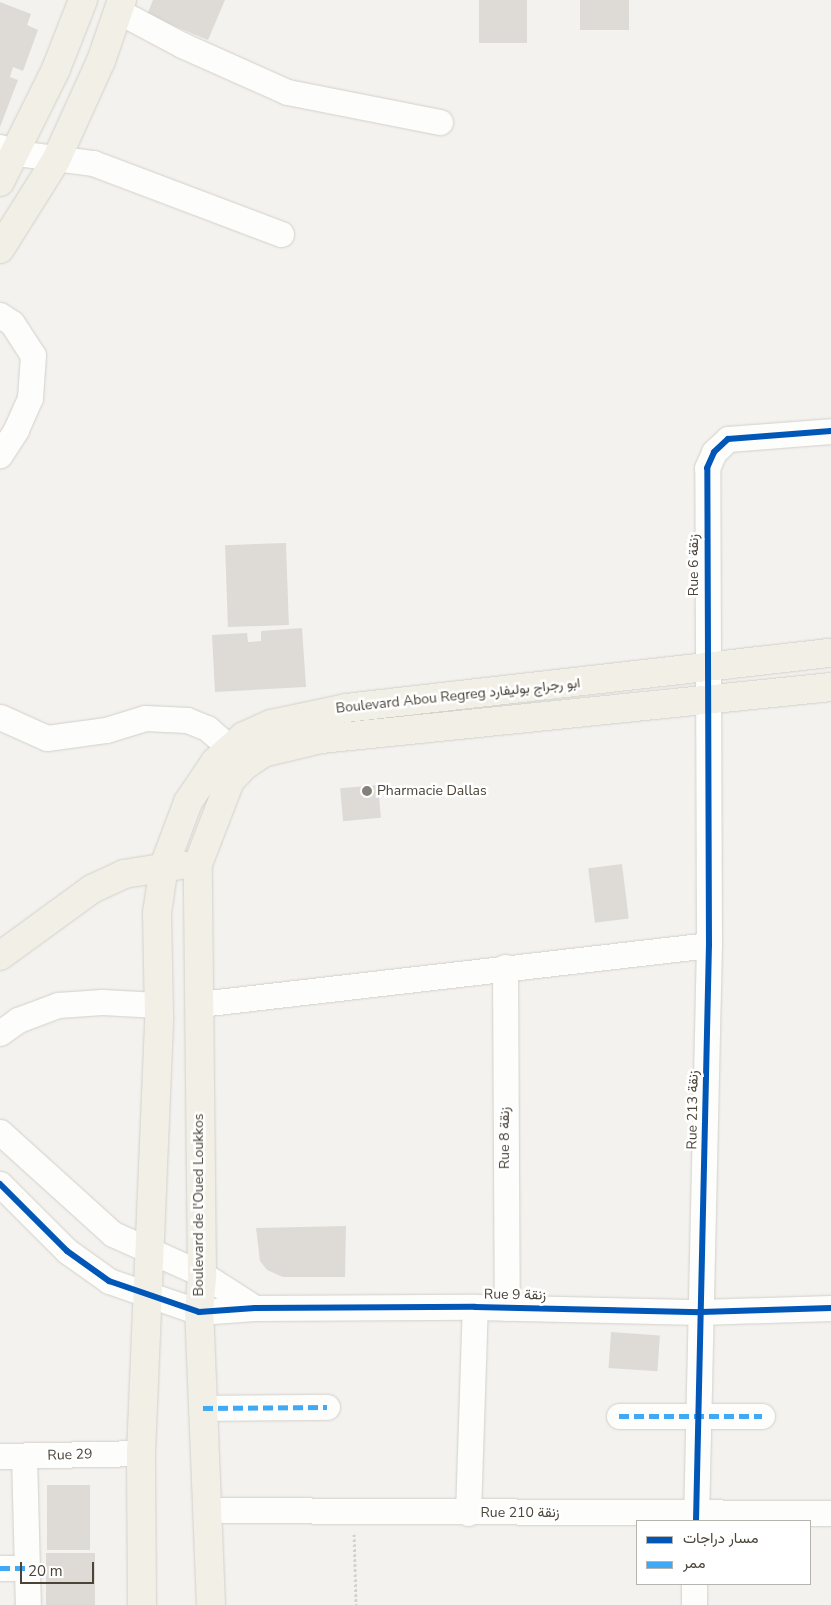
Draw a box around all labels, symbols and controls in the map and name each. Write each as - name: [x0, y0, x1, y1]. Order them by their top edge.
- street label: Rue 6 زنقة: [686, 534, 702, 596]
- street label: Boulevard Abou Regreg ابو رجراج بوليفارد: [335, 675, 581, 717]
- place label: Pharmacie Dallas: [377, 783, 487, 799]
- marker: Pharmacie Dallas: [361, 785, 373, 797]
- street label: Rue 213 زنقة: [684, 1070, 702, 1150]
- street label: Rue 8 زنقة: [497, 1107, 513, 1169]
- street label: Boulevard de l'Oued Loukkos: [191, 1114, 207, 1296]
- street label: Rue 9 زنقة: [484, 1286, 546, 1304]
- street label: Rue 29: [47, 1446, 93, 1464]
- street label: Rue 210 زنقة: [480, 1505, 560, 1521]
- legend: [636, 1520, 811, 1585]
- text: مسار دراجات: [683, 1528, 758, 1548]
- scale bar: [22, 1552, 96, 1584]
- text: ممر: [683, 1553, 705, 1573]
- text: 20 m: [28, 1561, 63, 1581]

